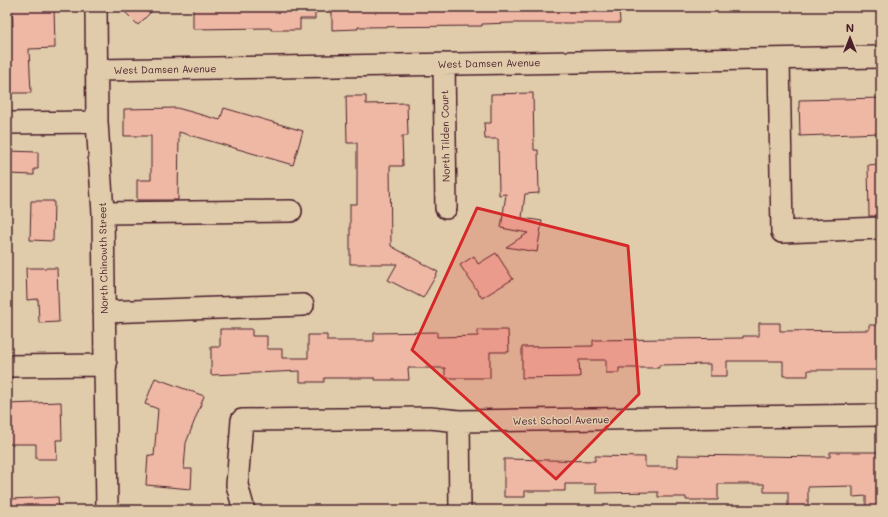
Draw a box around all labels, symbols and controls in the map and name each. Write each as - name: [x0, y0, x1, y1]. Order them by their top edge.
- north arrow: [830, 18, 870, 58]
- text: N: [846, 20, 854, 35]
- street label: West Damsen Avenue: [437, 55, 541, 71]
- street label: West Damsen Avenue: [113, 61, 217, 77]
- street label: North Tilden Court: [437, 90, 453, 182]
- street label: North Chinowth Street: [95, 202, 111, 314]
- street label: West School Avenue: [513, 412, 609, 428]

